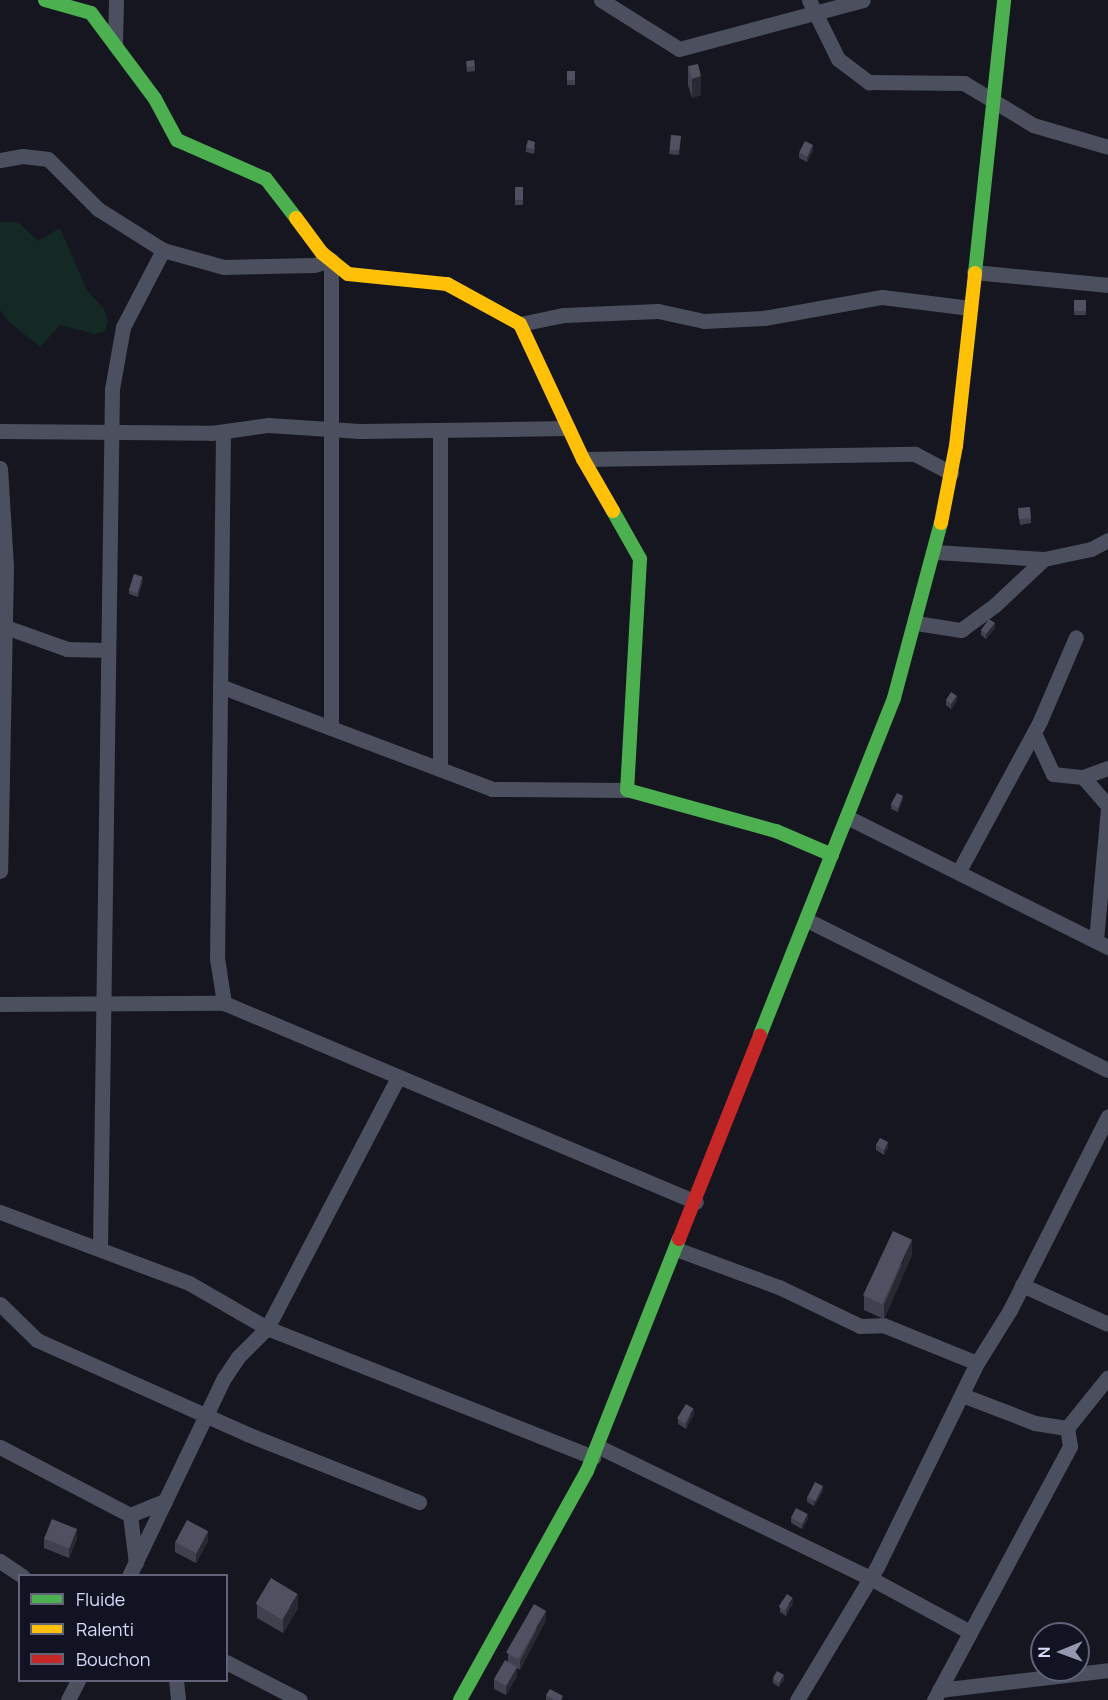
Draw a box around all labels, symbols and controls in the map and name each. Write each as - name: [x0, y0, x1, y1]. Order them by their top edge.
- legend: [18, 1574, 228, 1682]
- text: Fluide: [76, 1587, 125, 1611]
- text: Ralenti: [76, 1617, 134, 1641]
- north arrow: [1030, 1622, 1090, 1682]
- text: N: [1033, 1646, 1055, 1658]
- text: Bouchon: [76, 1647, 150, 1671]

